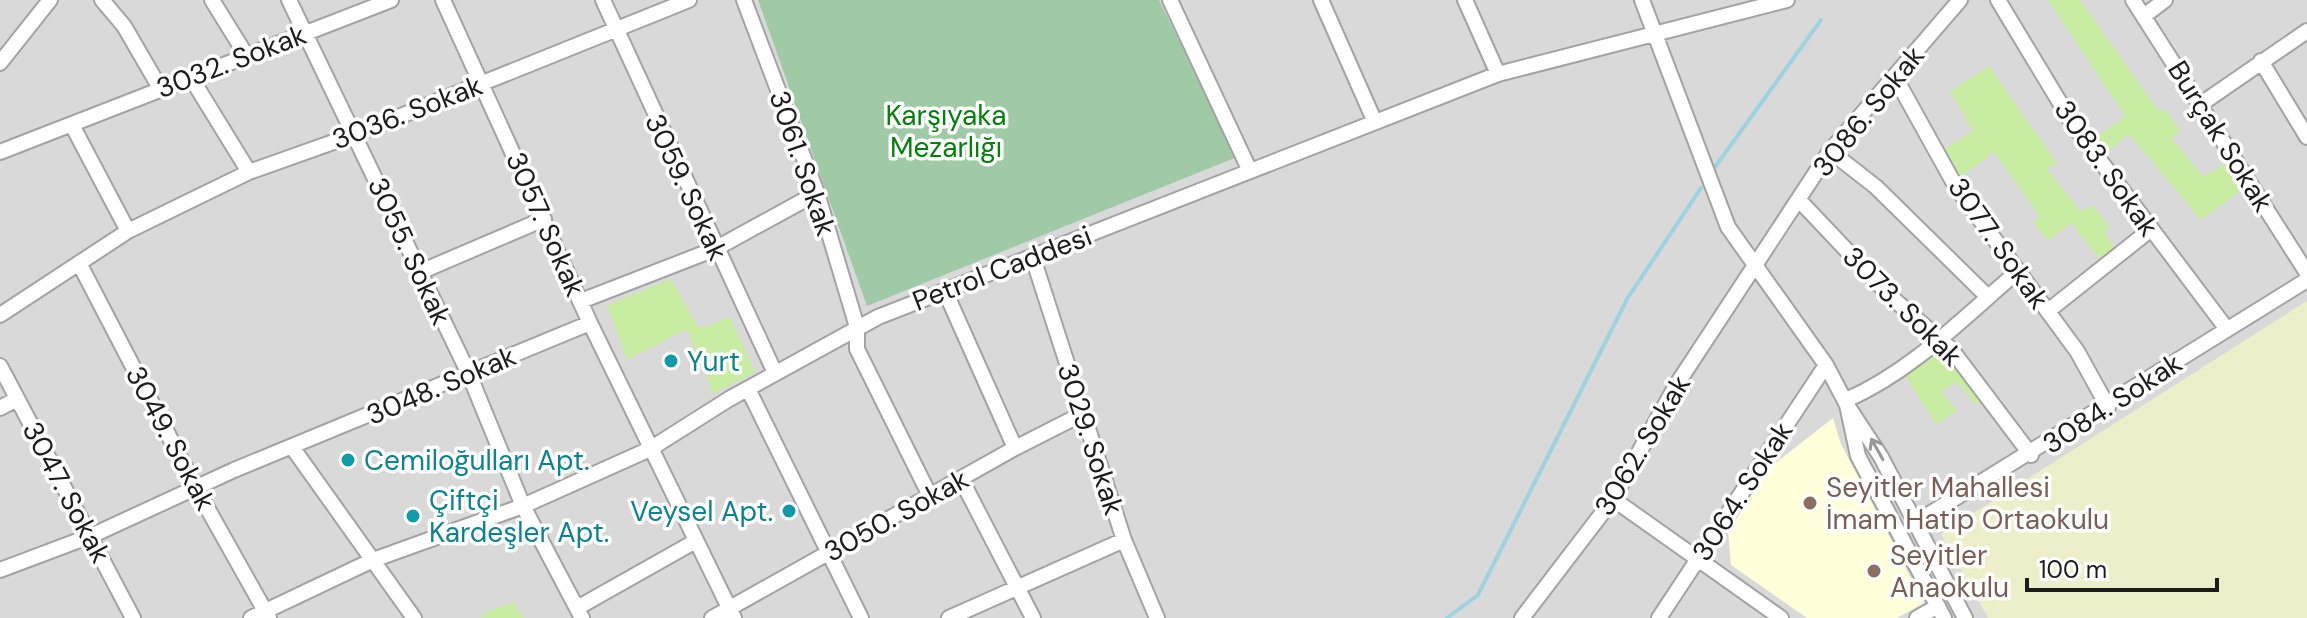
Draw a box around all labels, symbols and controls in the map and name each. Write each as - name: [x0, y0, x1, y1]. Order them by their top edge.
- street label: 3032. Sokak: [151, 16, 311, 107]
- street label: 3086. Sokak: [1804, 38, 1933, 185]
- street label: Burçak Sokak: [2159, 54, 2282, 219]
- street label: 3036. Sokak: [327, 67, 488, 158]
- street label: 3061. Sokak: [760, 86, 845, 241]
- street label: 3083. Sokak: [2046, 93, 2167, 244]
- park label: Karşıyaka Mezarlığı: [886, 97, 1006, 166]
- street label: 3059. Sokak: [636, 108, 737, 267]
- street label: 3057. Sokak: [497, 146, 594, 302]
- street label: 3077. Sokak: [1940, 170, 2058, 316]
- street label: 3055. Sokak: [359, 171, 460, 331]
- street label: Petrol Caddesi: [907, 217, 1097, 320]
- street label: 3073. Sokak: [1835, 238, 1971, 374]
- street label: 3048. Sokak: [361, 337, 522, 434]
- place label: Yurt: [687, 343, 740, 380]
- street label: 3084. Sokak: [2036, 345, 2189, 462]
- marker: Yurt: [662, 352, 680, 370]
- street label: 3029. Sokak: [1049, 359, 1132, 520]
- street label: 3049. Sokak: [117, 360, 224, 517]
- street label: 3062. Sokak: [1586, 368, 1699, 522]
- street label: 3064. Sokak: [1683, 414, 1801, 568]
- street label: 3047. Sokak: [14, 415, 119, 569]
- one-way arrow: [1869, 438, 1884, 462]
- place label: Cemiloğulları Apt.: [364, 442, 589, 479]
- marker: Cemiloğulları Apt.: [339, 451, 357, 469]
- street label: 3050. Sokak: [817, 460, 975, 570]
- place label: Seyitler Mahallesi İmam Hatip Ortaokulu: [1826, 469, 2109, 538]
- place label: Çiftçi Kardeşler Apt.: [429, 482, 609, 551]
- place label: Veysel Apt.: [630, 493, 773, 530]
- marker: Seyitler Mahallesi İmam Hatip Ortaokulu: [1801, 494, 1819, 512]
- marker: Veysel Apt.: [780, 502, 798, 520]
- marker: Çiftçi Kardeşler Apt.: [404, 507, 422, 525]
- place label: Seyitler Anaokulu: [1890, 537, 2009, 606]
- scale bar: [2027, 542, 2217, 592]
- text: 100 m: [2039, 554, 2107, 585]
- marker: Seyitler Anaokulu: [1865, 562, 1883, 580]

